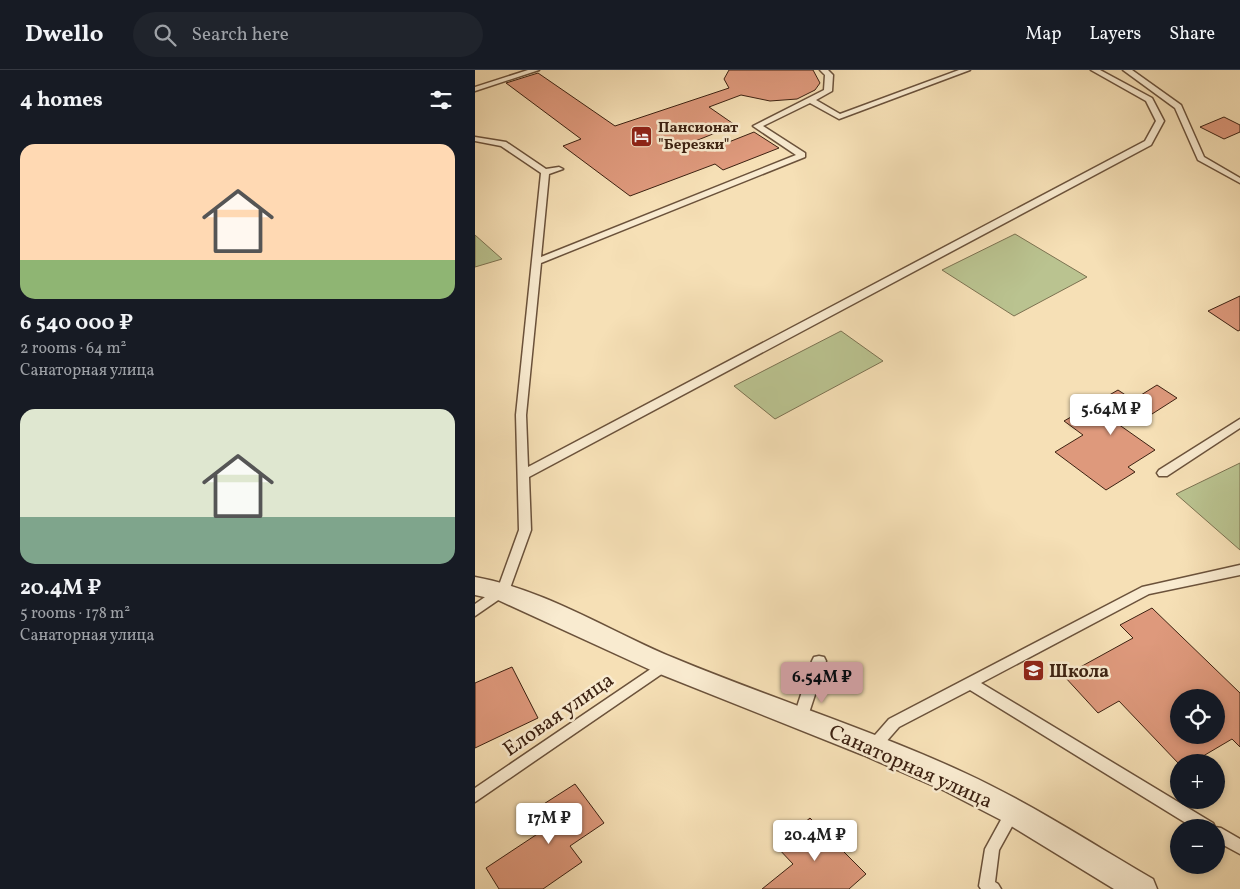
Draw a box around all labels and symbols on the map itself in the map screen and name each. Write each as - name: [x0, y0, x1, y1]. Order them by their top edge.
- place label: Пансионат "Березки": [658, 118, 739, 156]
- hotel icon: Пансионат "Березки": [630, 124, 654, 148]
- pin: 5.64M ₽: [1065, 394, 1157, 436]
- school or university icon: Школа: [1021, 659, 1045, 683]
- place label: Школа: [1049, 660, 1109, 685]
- pin: 6.54M ₽: [776, 662, 868, 704]
- street label: Еловая улица: [498, 666, 620, 764]
- street label: Санаторная улица: [824, 718, 997, 816]
- pin: 17M ₽: [514, 802, 584, 845]
- pin: 20.4M ₽: [769, 820, 861, 862]

